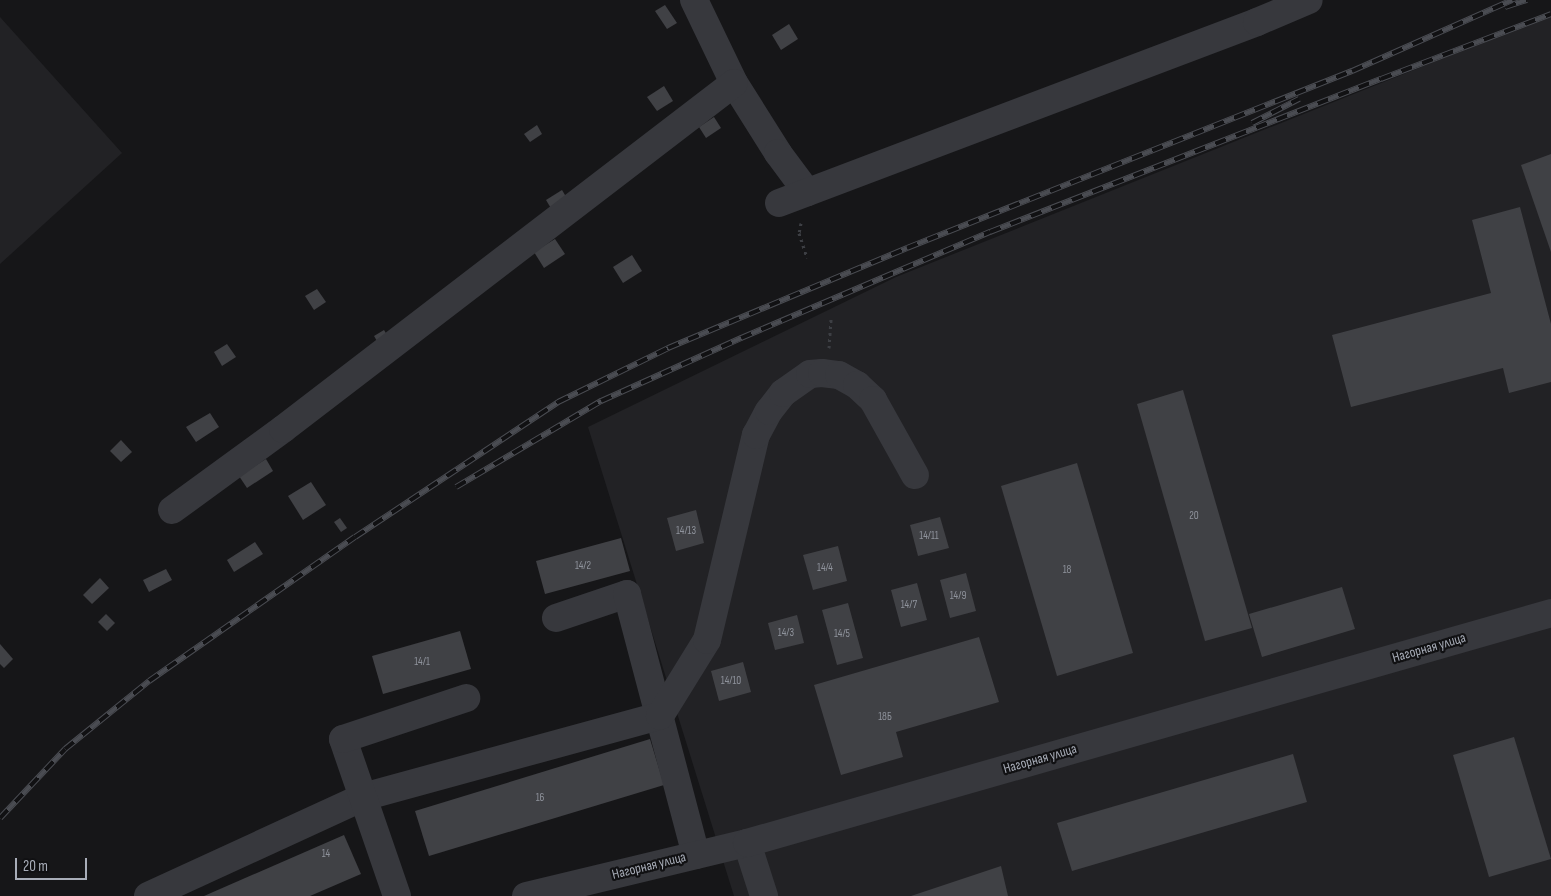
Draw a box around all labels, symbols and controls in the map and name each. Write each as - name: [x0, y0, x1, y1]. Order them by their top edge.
- house number: 20: [1189, 509, 1199, 523]
- house number: 14/13: [676, 524, 696, 538]
- house number: 14/11: [919, 529, 939, 543]
- house number: 14/2: [575, 559, 591, 573]
- house number: 14/4: [817, 561, 833, 575]
- house number: 18: [1063, 563, 1071, 577]
- house number: 14/9: [950, 589, 966, 603]
- house number: 14/7: [901, 598, 917, 612]
- house number: 14/3: [778, 626, 794, 640]
- house number: 14/5: [834, 627, 850, 641]
- street label: Нагорная улица: [1390, 630, 1468, 666]
- house number: 14/1: [414, 655, 430, 669]
- house number: 14/10: [721, 674, 741, 688]
- house number: 18Б: [878, 710, 892, 724]
- street label: Нагорная улица: [1001, 741, 1079, 777]
- house number: 16: [536, 791, 544, 805]
- house number: 14: [322, 847, 330, 861]
- scale bar: [18, 848, 90, 880]
- street label: Нагорная улица: [610, 849, 688, 883]
- text: 20 m: [23, 857, 48, 876]

